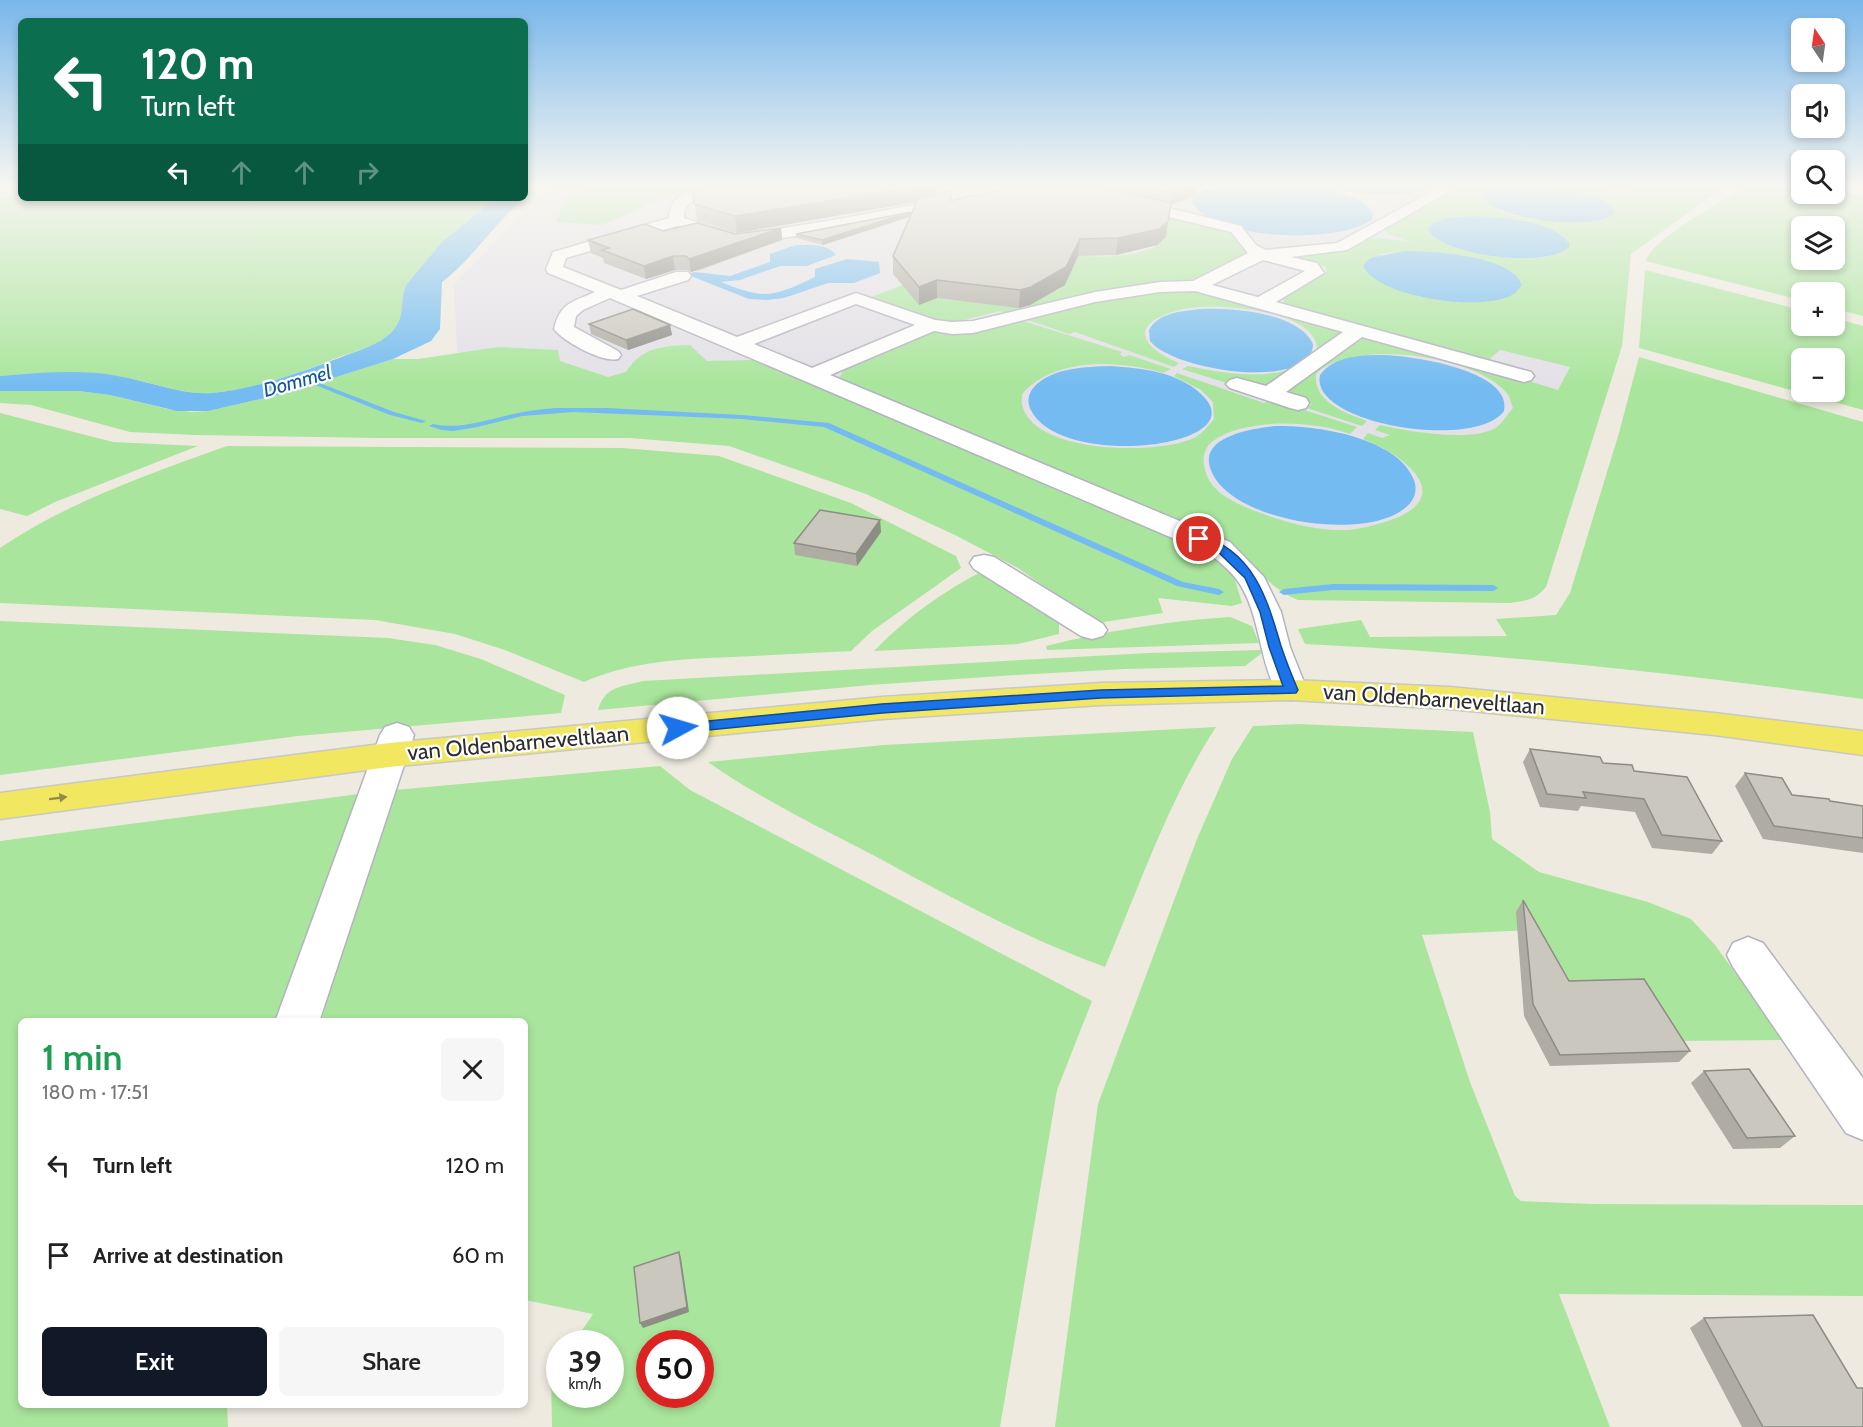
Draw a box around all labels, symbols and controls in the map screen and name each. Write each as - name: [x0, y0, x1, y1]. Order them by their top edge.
- north arrow: [1791, 18, 1845, 72]
- map controls: [1791, 18, 1845, 402]
- text: 120 m: [141, 38, 254, 90]
- icon: left: [42, 42, 120, 120]
- button: sound: [1791, 84, 1845, 138]
- text: Turn left: [141, 90, 235, 123]
- button: search: [1791, 150, 1845, 204]
- icon: left: [162, 156, 195, 189]
- icon: ahead: [225, 156, 258, 189]
- icon: ahead: [288, 156, 321, 189]
- icon: right: [351, 156, 384, 189]
- button: layers: [1791, 216, 1845, 270]
- button: +: [1791, 282, 1845, 336]
- button: −: [1791, 348, 1845, 402]
- water label: Dommel: [260, 360, 334, 402]
- pin: [1173, 513, 1224, 564]
- icon: arrive: [1182, 522, 1215, 555]
- street label: van Oldenbarneveltlaan: [1322, 678, 1546, 720]
- position arrow: [646, 696, 710, 760]
- street label: van Oldenbarneveltlaan: [406, 720, 630, 766]
- one-way arrow: [49, 793, 68, 802]
- text: 1 min: [42, 1035, 122, 1079]
- button: close: [441, 1038, 504, 1101]
- text: 180 m · 17:51: [42, 1080, 148, 1104]
- icon: left: [42, 1149, 75, 1182]
- text: Turn left: [93, 1152, 172, 1179]
- text: 120 m: [446, 1152, 504, 1179]
- icon: arrive: [42, 1239, 75, 1272]
- text: Arrive at destination: [93, 1242, 283, 1269]
- text: 60 m: [452, 1242, 504, 1269]
- button: Exit: [42, 1327, 267, 1396]
- button: Share: [279, 1327, 504, 1396]
- speed limit sign: 50: [636, 1330, 714, 1408]
- text: 39: [568, 1343, 602, 1380]
- text: km/h: [569, 1375, 601, 1393]

